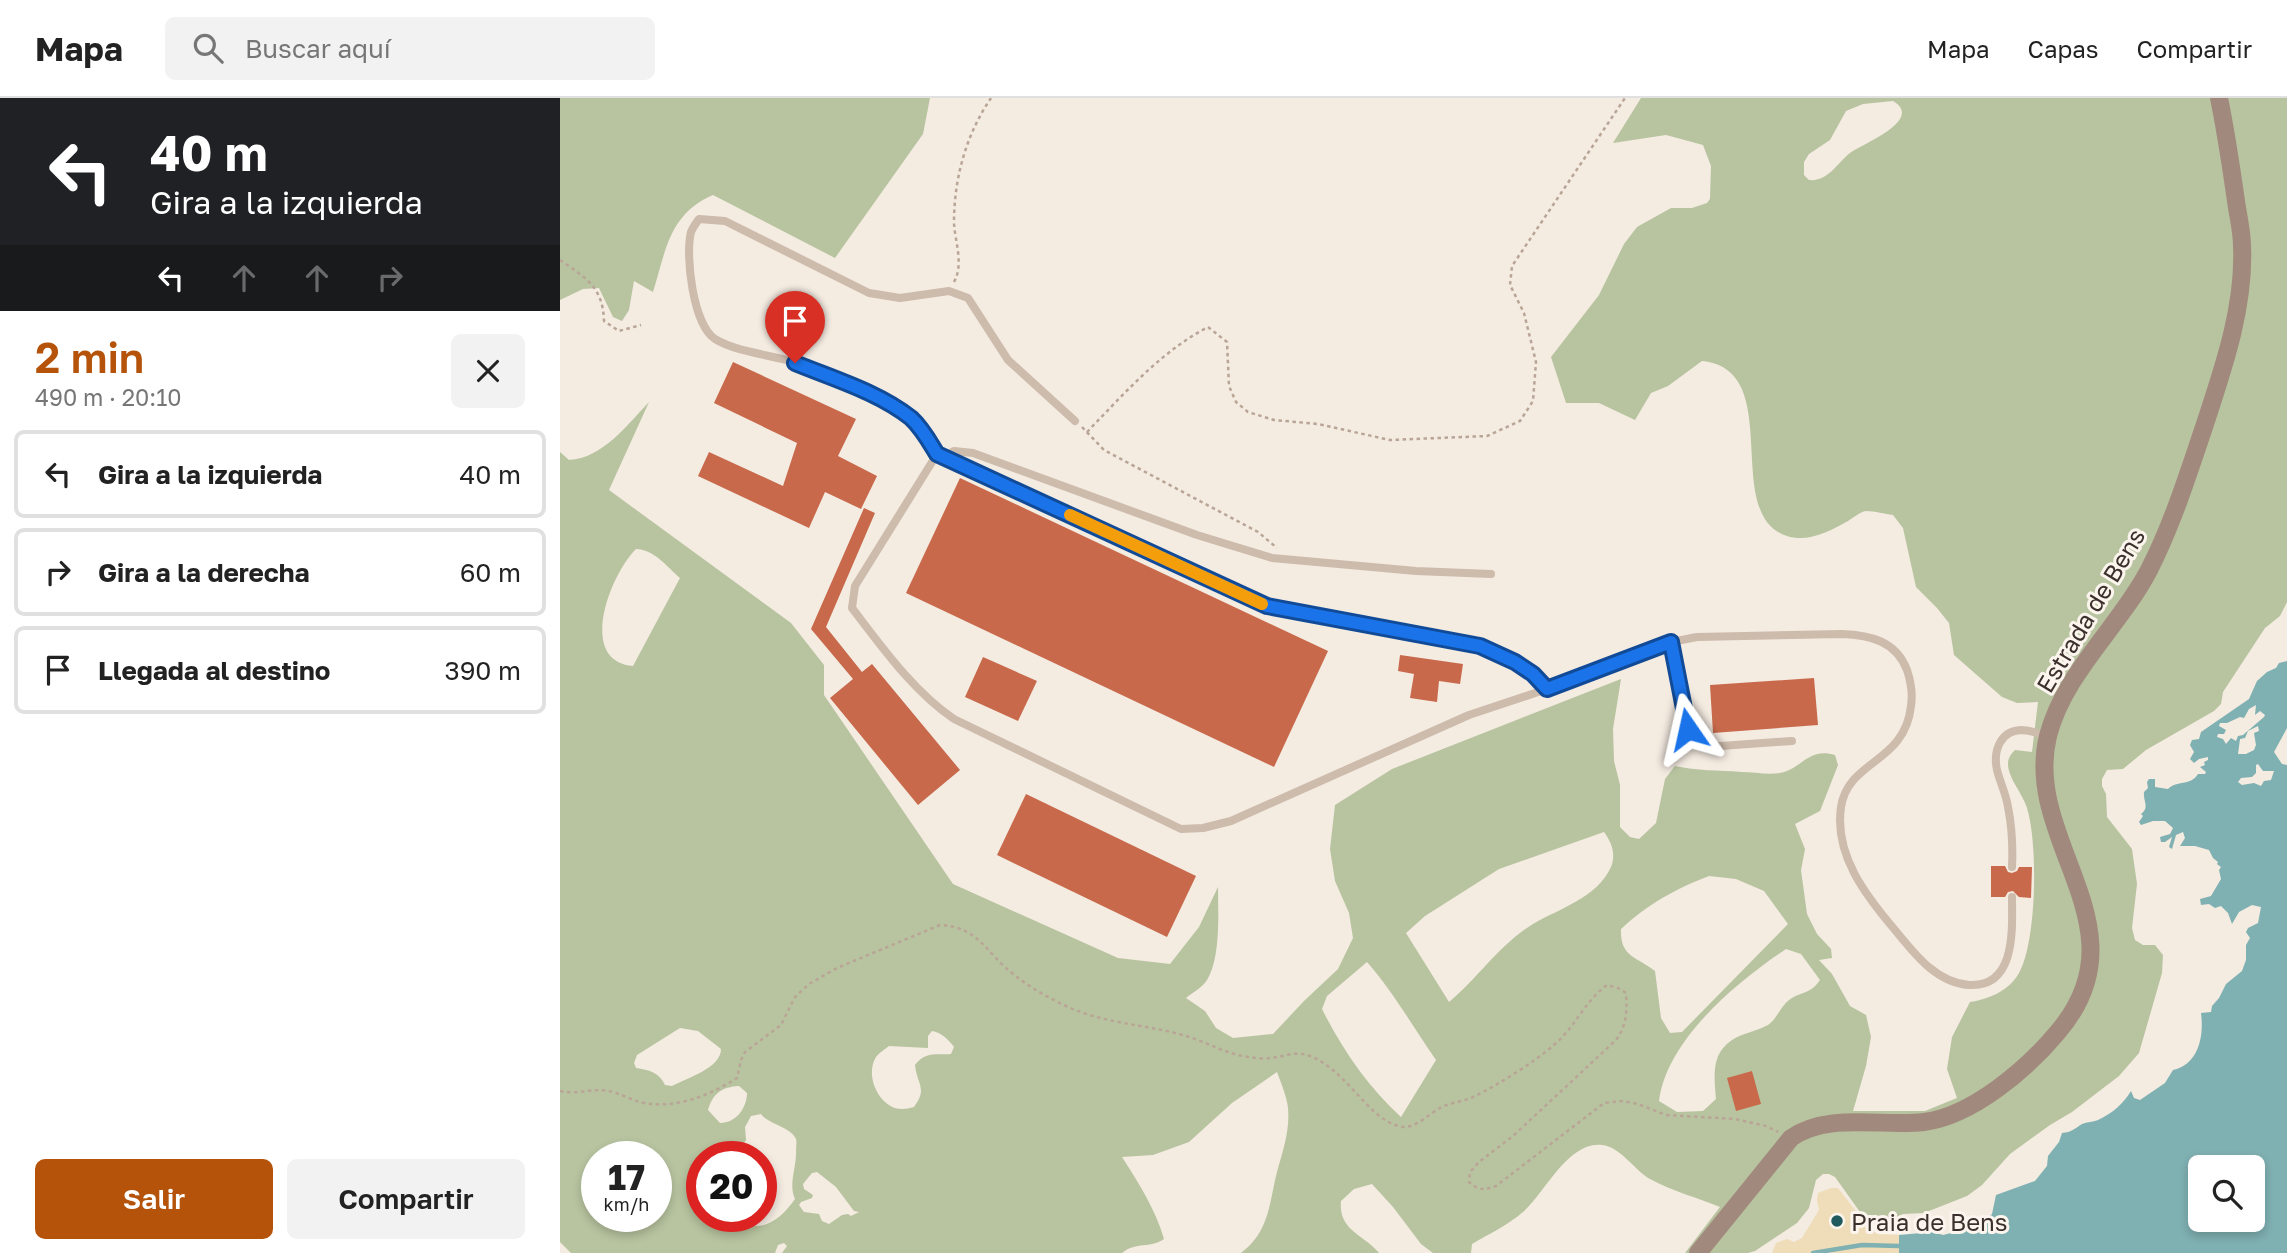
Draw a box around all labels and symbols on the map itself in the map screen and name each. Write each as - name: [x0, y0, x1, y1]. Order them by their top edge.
- pin: [765, 291, 825, 363]
- street label: Estrada de Bens: [2030, 523, 2150, 697]
- position arrow: [1651, 692, 1725, 766]
- speed limit sign: 20: [686, 1141, 777, 1232]
- place label: Praia de Bens: [1851, 1207, 2008, 1236]
- marker: Praia de Bens: [1829, 1213, 1845, 1229]

